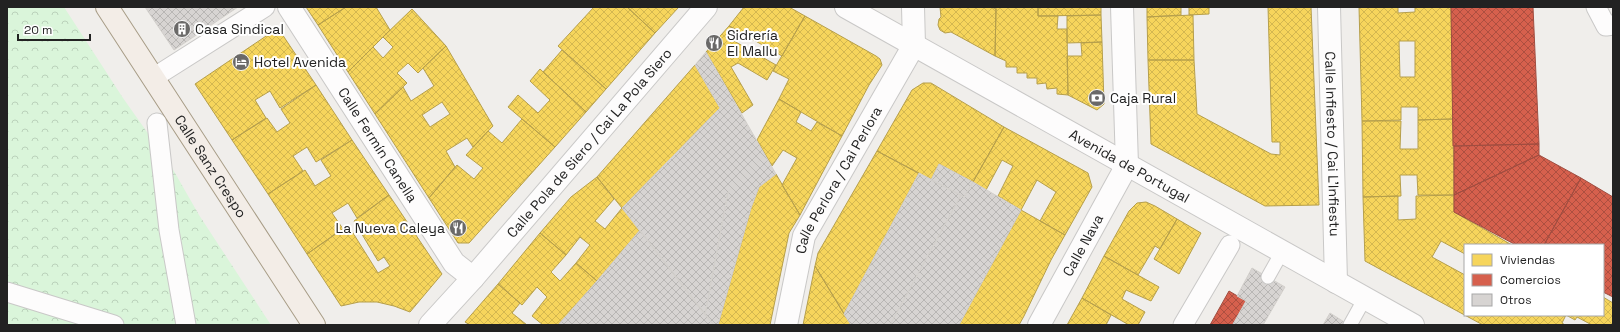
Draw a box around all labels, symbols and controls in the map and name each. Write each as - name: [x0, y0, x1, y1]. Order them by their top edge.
- scale bar: [18, 16, 90, 42]
- building icon: Casa Sindical: [172, 19, 192, 39]
- place label: Casa Sindical: [195, 20, 284, 38]
- text: 20 m: [24, 22, 52, 38]
- place label: Sidrería El Mallu: [727, 26, 778, 60]
- restaurant icon: Sidrería El Mallu: [704, 33, 724, 53]
- street label: Calle Pola de Siero / Cai La Pola Siero: [503, 44, 676, 241]
- street label: Calle Infiesto / Cai L'Infiestu: [1321, 51, 1344, 237]
- hotel icon: Hotel Avenida: [231, 52, 251, 72]
- place label: Hotel Avenida: [254, 53, 346, 71]
- street label: Calle Fermín Canella: [334, 84, 422, 206]
- bank icon: Caja Rural: [1087, 88, 1107, 108]
- place label: Caja Rural: [1110, 89, 1176, 107]
- street label: Calle Perlora / Cai Perlora: [792, 103, 886, 255]
- street label: Calle Sanz Crespo: [171, 111, 251, 221]
- street label: Avenida de Portugal: [1066, 125, 1193, 207]
- street label: Calle Nava: [1059, 211, 1107, 279]
- restaurant icon: La Nueva Caleya: [448, 218, 468, 238]
- place label: La Nueva Caleya: [335, 219, 445, 237]
- legend: [1464, 244, 1604, 316]
- text: Viviendas: [1500, 252, 1555, 268]
- text: Comercios: [1500, 272, 1561, 288]
- text: Otros: [1500, 292, 1532, 308]

